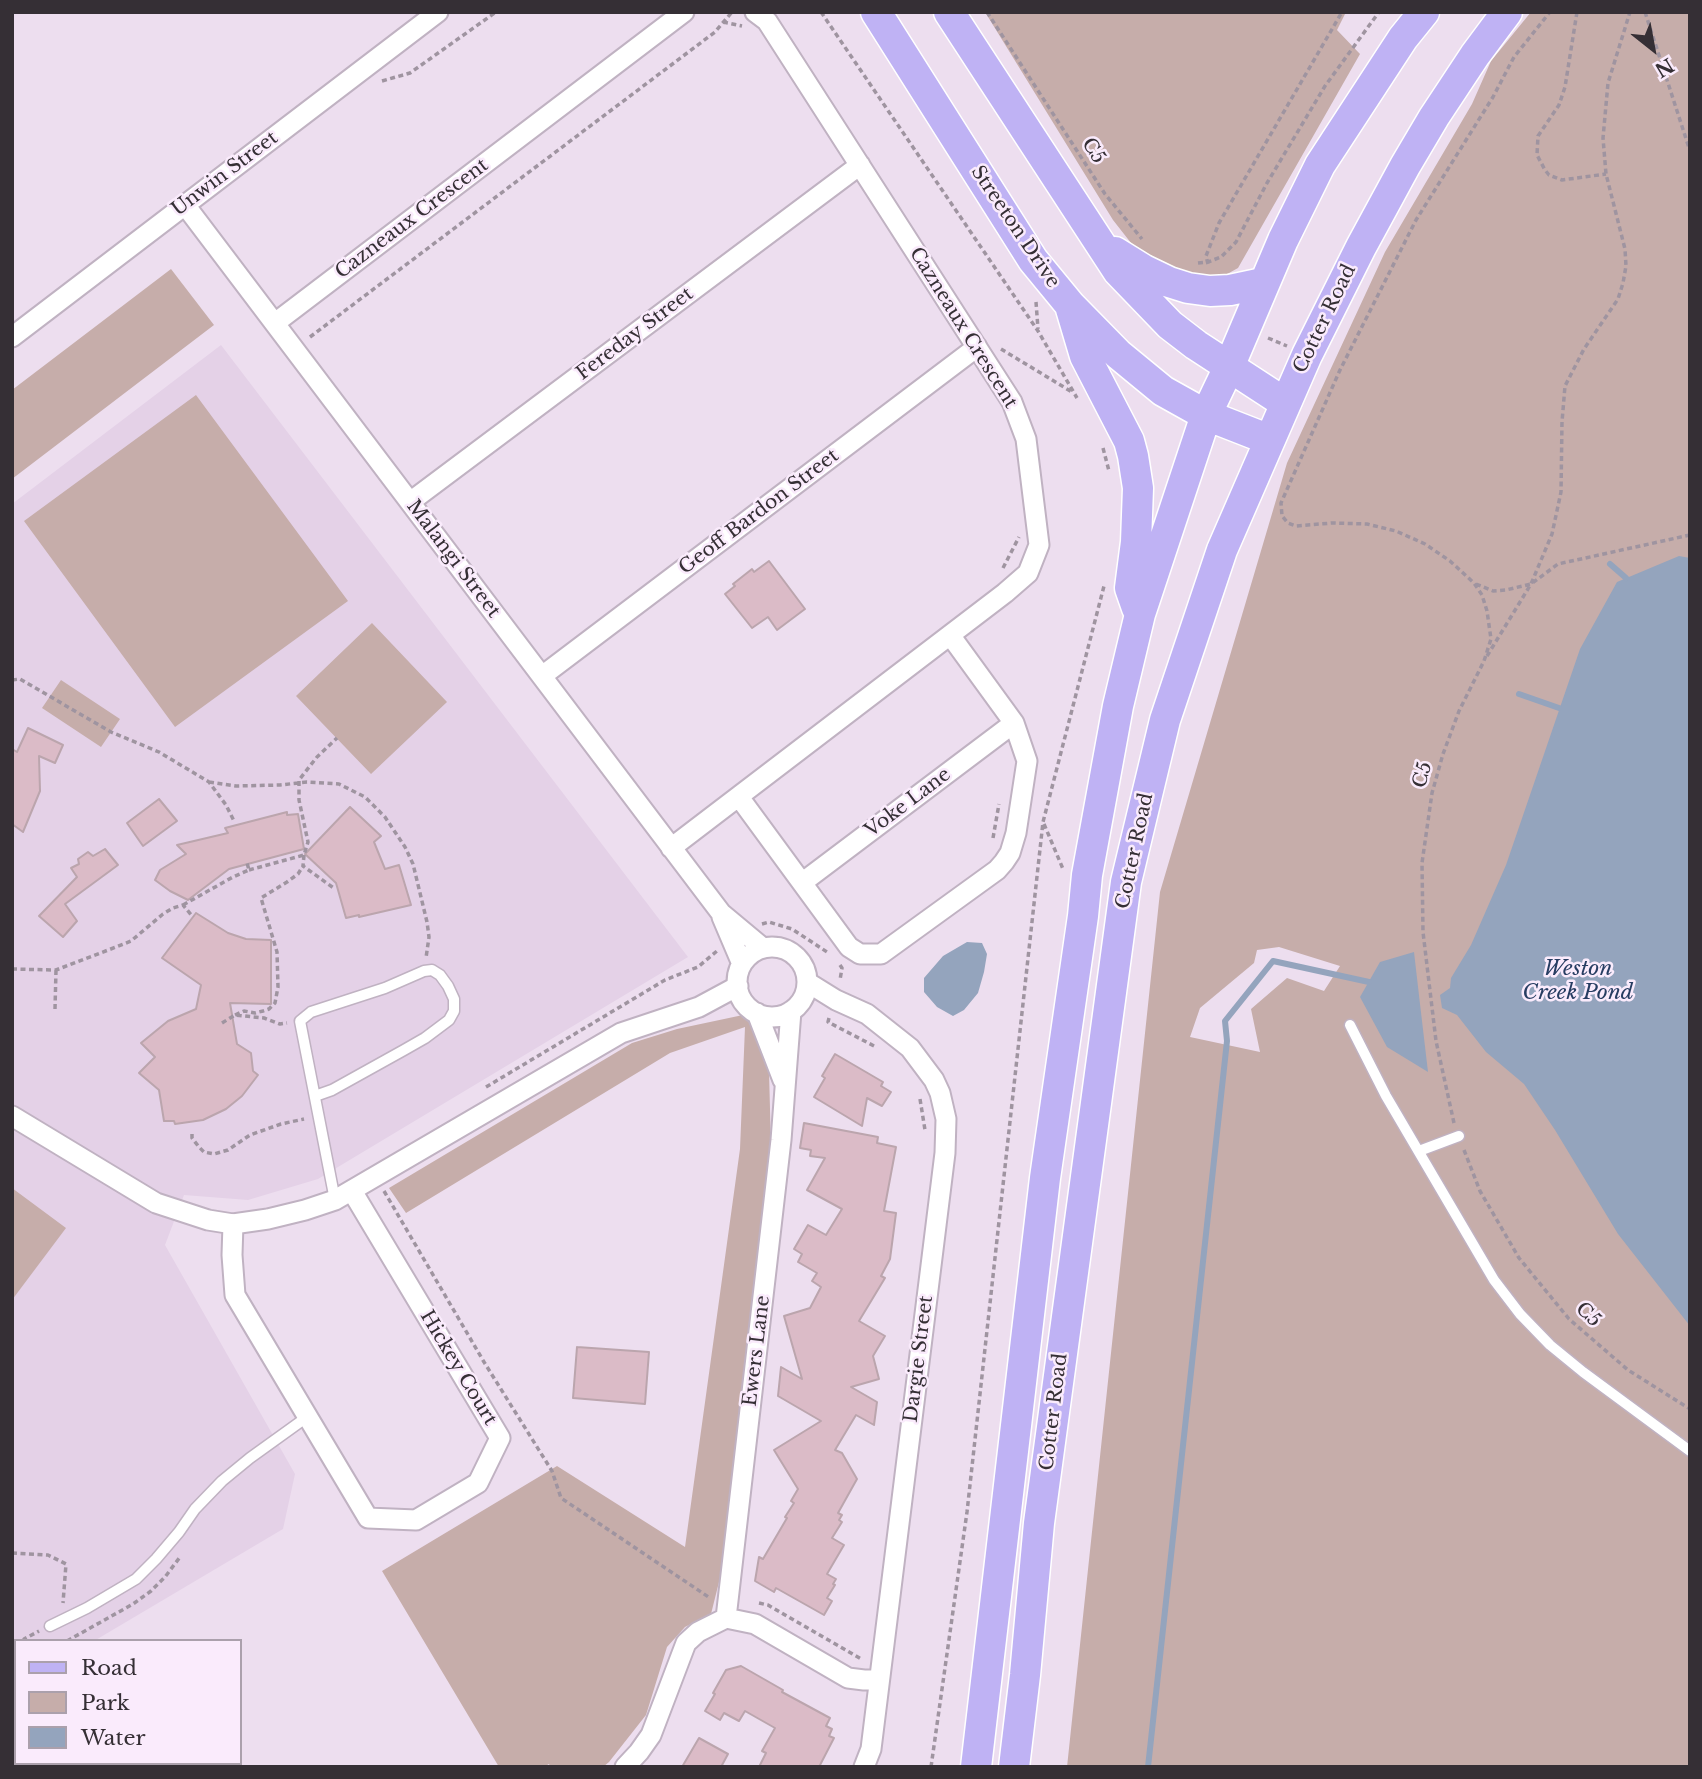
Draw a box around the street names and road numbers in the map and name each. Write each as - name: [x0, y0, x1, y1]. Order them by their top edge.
- street label: Unwin Street: [167, 127, 283, 221]
- street label: C5: [1076, 134, 1110, 168]
- street label: Cazneaux Crescent: [331, 154, 493, 284]
- street label: Streeton Drive: [966, 162, 1064, 292]
- street label: Cazneaux Crescent: [904, 243, 1022, 413]
- street label: Cotter Road: [1289, 261, 1361, 377]
- street label: Fereday Street: [572, 283, 698, 385]
- street label: Geoff Bardon Street: [675, 444, 843, 580]
- street label: Malangi Street: [401, 496, 505, 622]
- street label: C5: [1409, 759, 1437, 791]
- street label: Voke Lane: [861, 763, 955, 843]
- street label: Cotter Road: [1112, 791, 1158, 911]
- street label: Ewers Lane: [739, 1294, 775, 1408]
- street label: Dargie Street: [900, 1294, 938, 1424]
- street label: C5: [1571, 1298, 1605, 1332]
- street label: Hickey Court: [415, 1306, 501, 1430]
- street label: Cotter Road: [1035, 1352, 1073, 1472]

